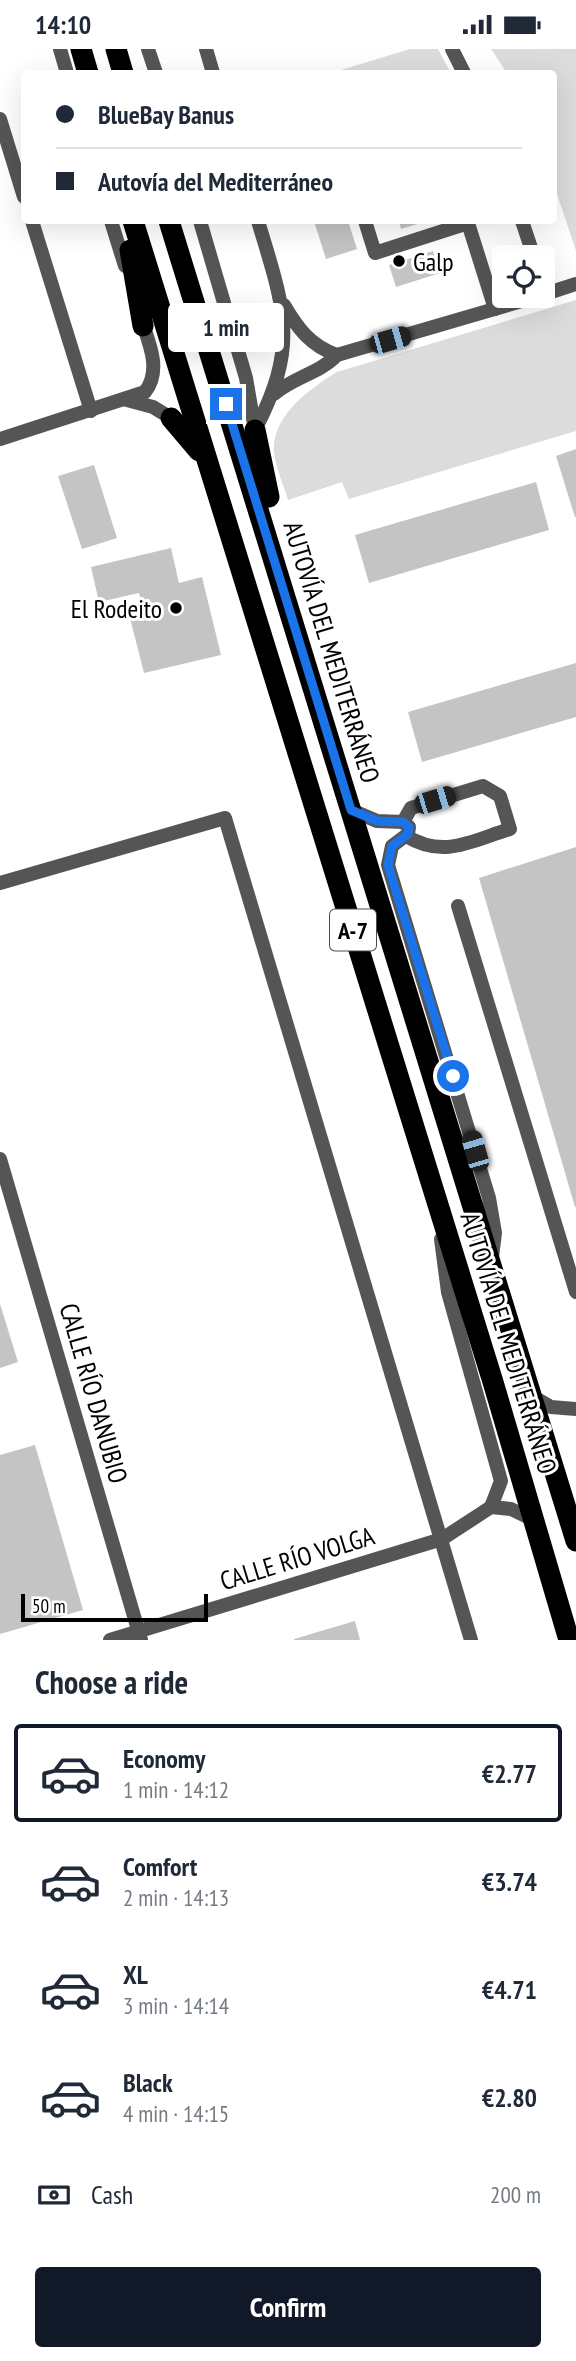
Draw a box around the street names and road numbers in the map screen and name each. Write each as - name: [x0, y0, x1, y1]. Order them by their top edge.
- street label: AUTOVÍA DEL MEDITERRÁNEO: [277, 517, 387, 787]
- road number: A-7: [330, 909, 376, 951]
- street label: AUTOVÍA DEL MEDITERRÁNEO: [454, 1208, 564, 1478]
- street label: CALLE RÍO DANUBIO: [53, 1299, 135, 1487]
- street label: CALLE RÍO VOLGA: [216, 1519, 379, 1597]

